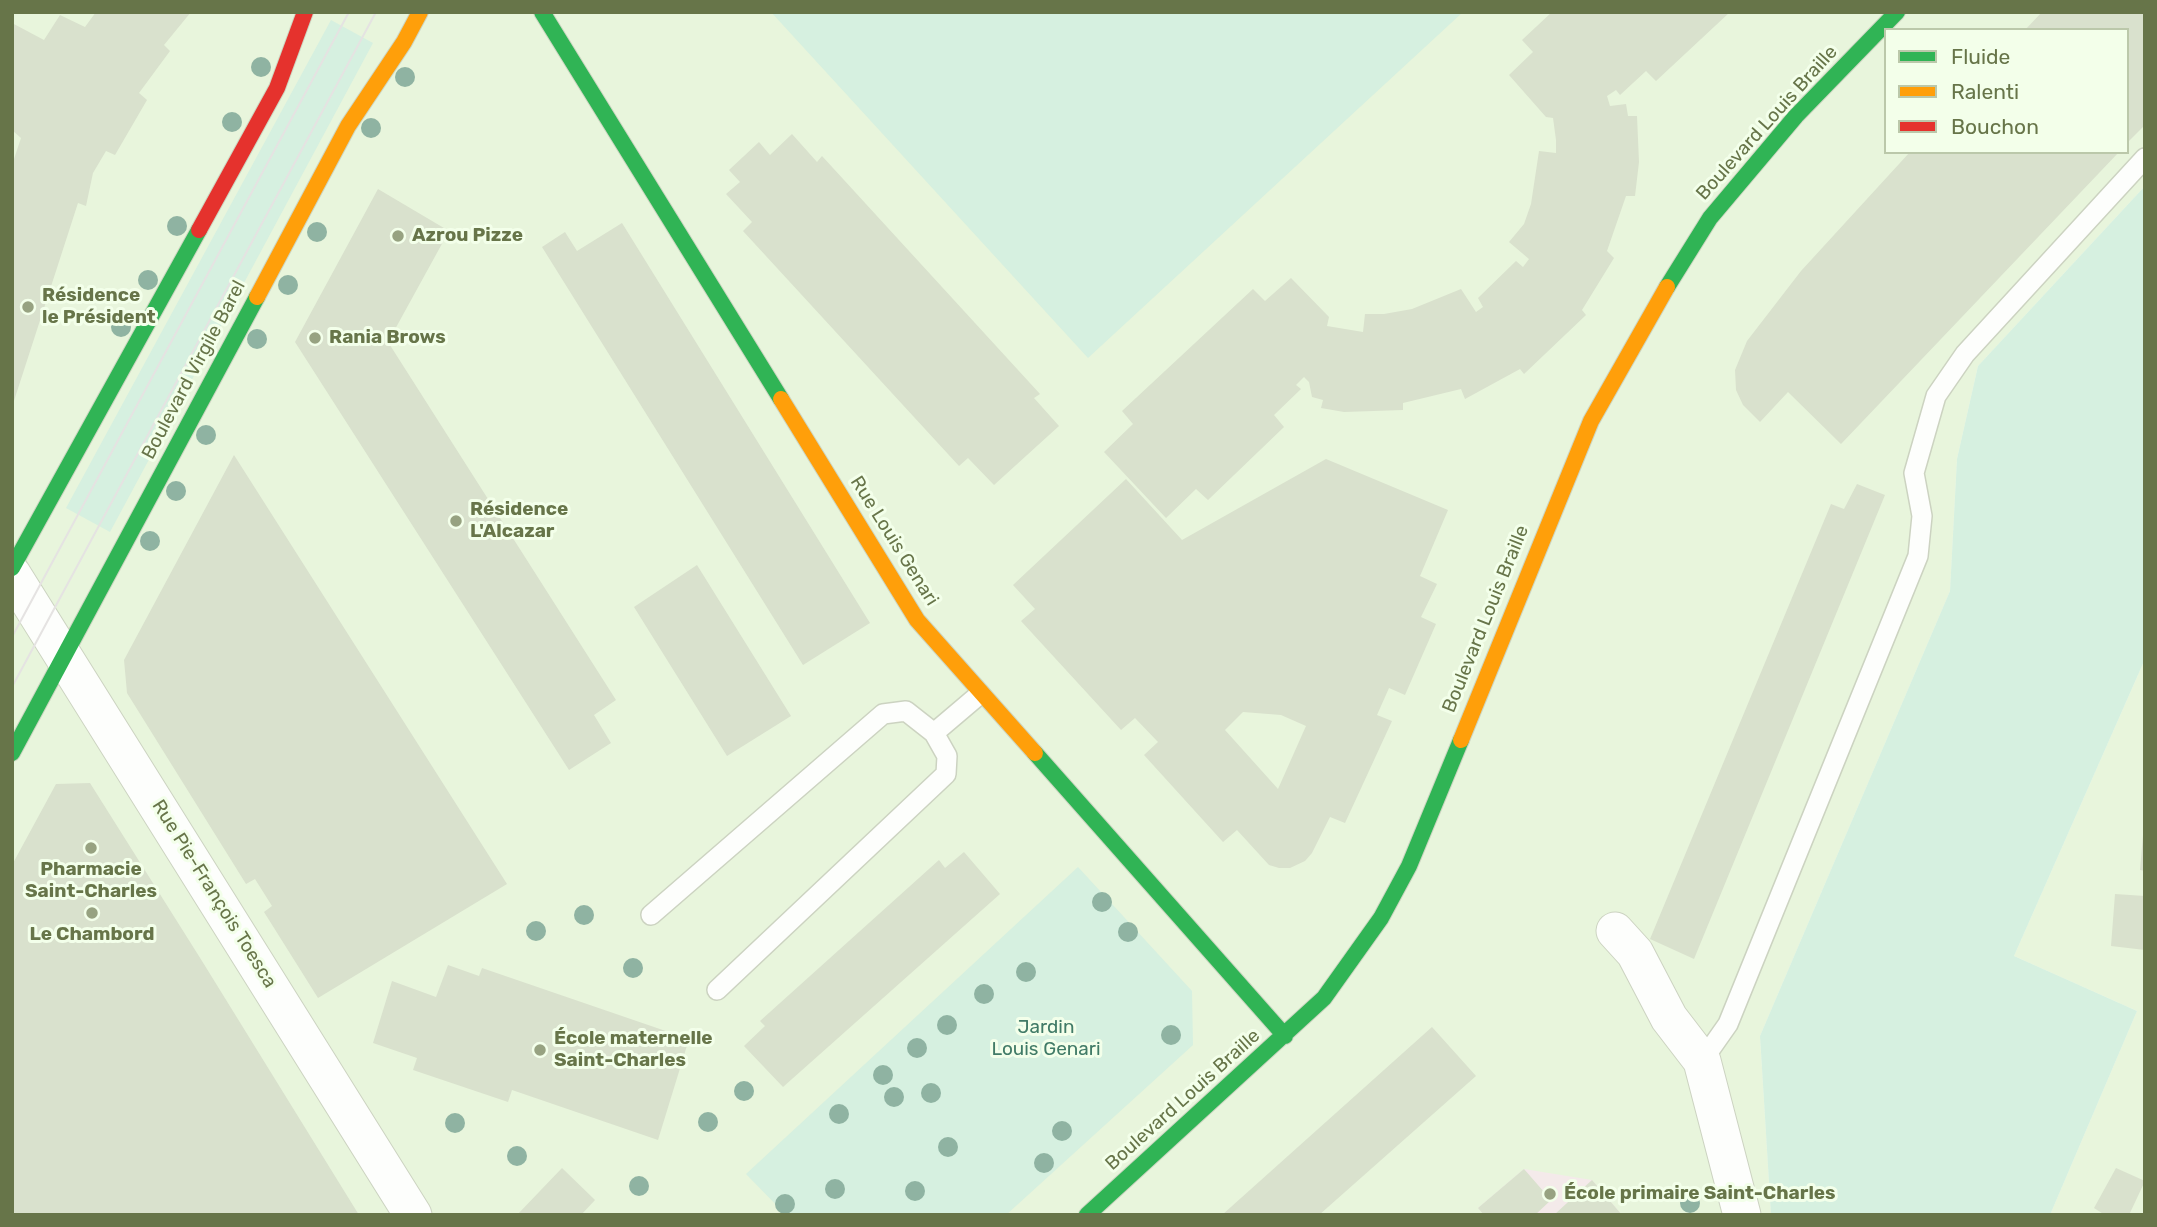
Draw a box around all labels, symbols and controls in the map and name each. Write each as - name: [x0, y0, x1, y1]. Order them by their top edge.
- legend: [1884, 28, 2129, 154]
- street label: Boulevard Louis Braille: [1692, 41, 1842, 205]
- text: Fluide: [1951, 44, 2010, 69]
- text: Ralenti: [1951, 79, 2019, 104]
- text: Bouchon: [1951, 114, 2039, 139]
- place label: Azrou Pizze: [412, 225, 523, 247]
- marker: Azrou Pizze: [390, 228, 406, 244]
- street label: Boulevard Virgile Barel: [137, 277, 251, 463]
- place label: Résidence le Président: [42, 285, 156, 329]
- marker: Résidence le Président: [20, 299, 36, 315]
- place label: Rania Brows: [329, 327, 446, 349]
- marker: Rania Brows: [307, 330, 323, 346]
- street label: Rue Louis Genari: [845, 472, 943, 610]
- place label: Résidence L'Alcazar: [470, 499, 568, 543]
- marker: Résidence L'Alcazar: [448, 513, 464, 529]
- street label: Boulevard Louis Braille: [1438, 522, 1534, 716]
- street label: Rue Pie-François Toesca: [147, 796, 281, 992]
- marker: Pharmacie Saint-Charles: [83, 840, 99, 856]
- place label: Pharmacie Saint-Charles: [25, 859, 157, 903]
- marker: Le Chambord: [84, 905, 100, 921]
- place label: Le Chambord: [29, 924, 155, 946]
- park label: Jardin Louis Genari: [991, 1017, 1101, 1061]
- street label: Boulevard Louis Braille: [1101, 1025, 1265, 1175]
- place label: École maternelle Saint-Charles: [554, 1028, 713, 1072]
- marker: École maternelle Saint-Charles: [532, 1042, 548, 1058]
- place label: École primaire Saint-Charles: [1564, 1183, 1836, 1205]
- marker: École primaire Saint-Charles: [1542, 1186, 1558, 1202]

